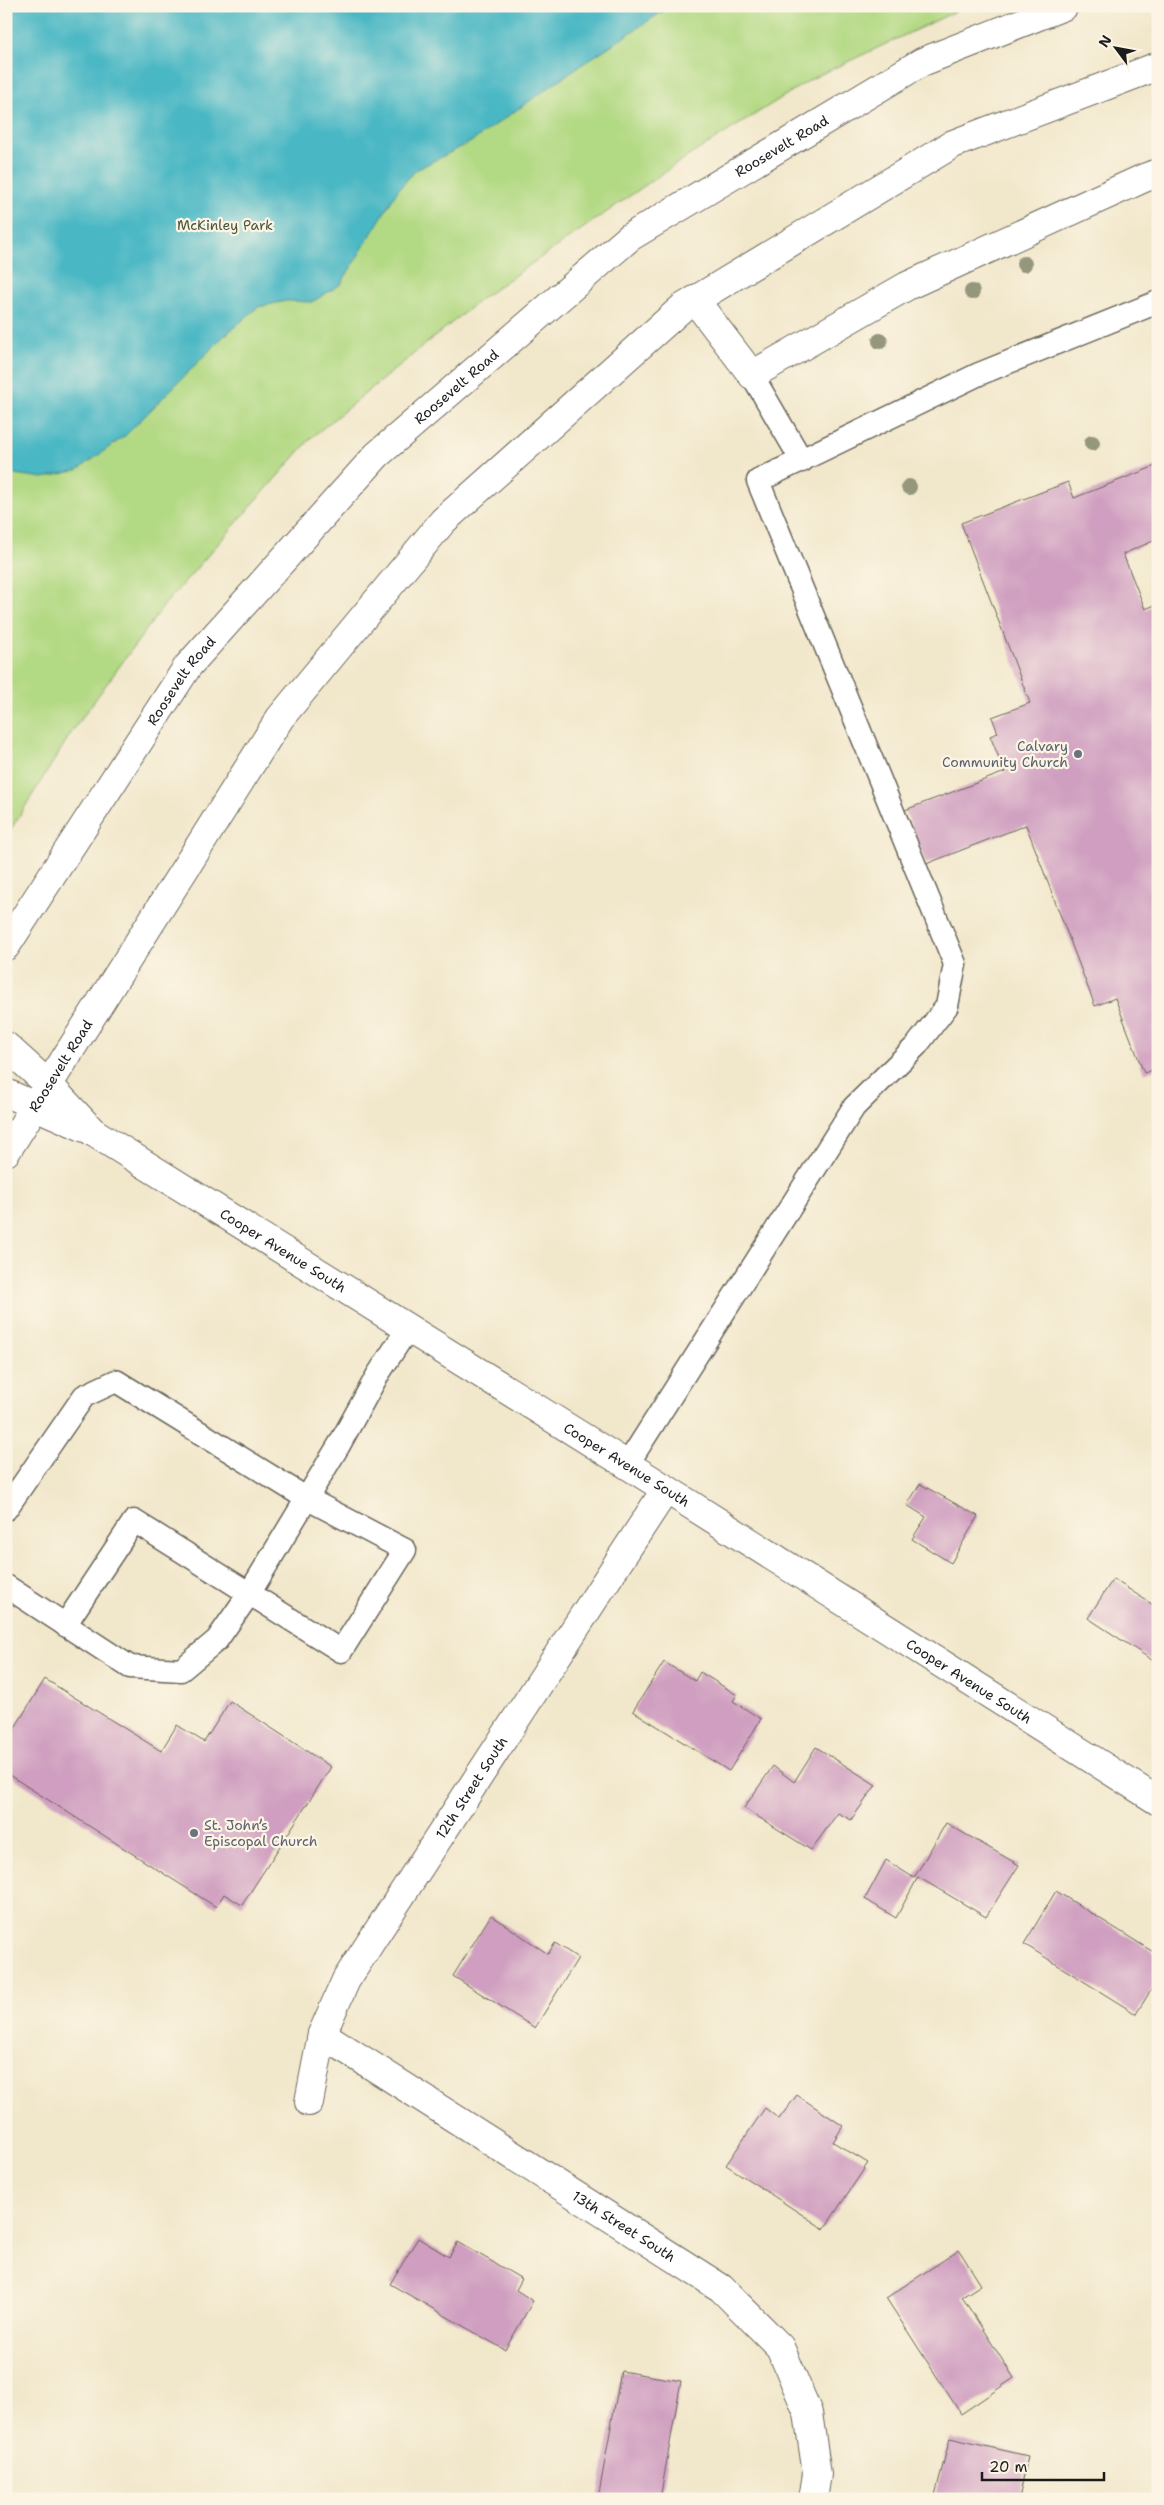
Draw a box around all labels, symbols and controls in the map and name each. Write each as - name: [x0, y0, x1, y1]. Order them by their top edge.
- north arrow: [1092, 22, 1142, 72]
- text: N: [1094, 32, 1116, 51]
- street label: Roosevelt Road: [732, 111, 832, 181]
- park label: McKinley Park: [177, 216, 273, 234]
- street label: Roosevelt Road: [410, 345, 502, 428]
- street label: Roosevelt Road: [143, 632, 219, 729]
- place label: Calvary Community Church: [942, 737, 1068, 771]
- marker: Calvary Community Church: [1072, 748, 1084, 760]
- street label: Roosevelt Road: [25, 1016, 96, 1115]
- street label: Cooper Avenue South: [217, 1204, 349, 1296]
- street label: Cooper Avenue South: [560, 1419, 693, 1511]
- street label: Cooper Avenue South: [903, 1635, 1035, 1728]
- street label: 12th Street South: [431, 1733, 511, 1842]
- place label: St. John’s Episcopal Church: [204, 1816, 318, 1850]
- marker: St. John’s Episcopal Church: [188, 1827, 200, 1839]
- street label: 13th Street South: [569, 2187, 679, 2266]
- scale bar: [982, 2450, 1104, 2482]
- text: 20 m: [989, 2457, 1028, 2477]

